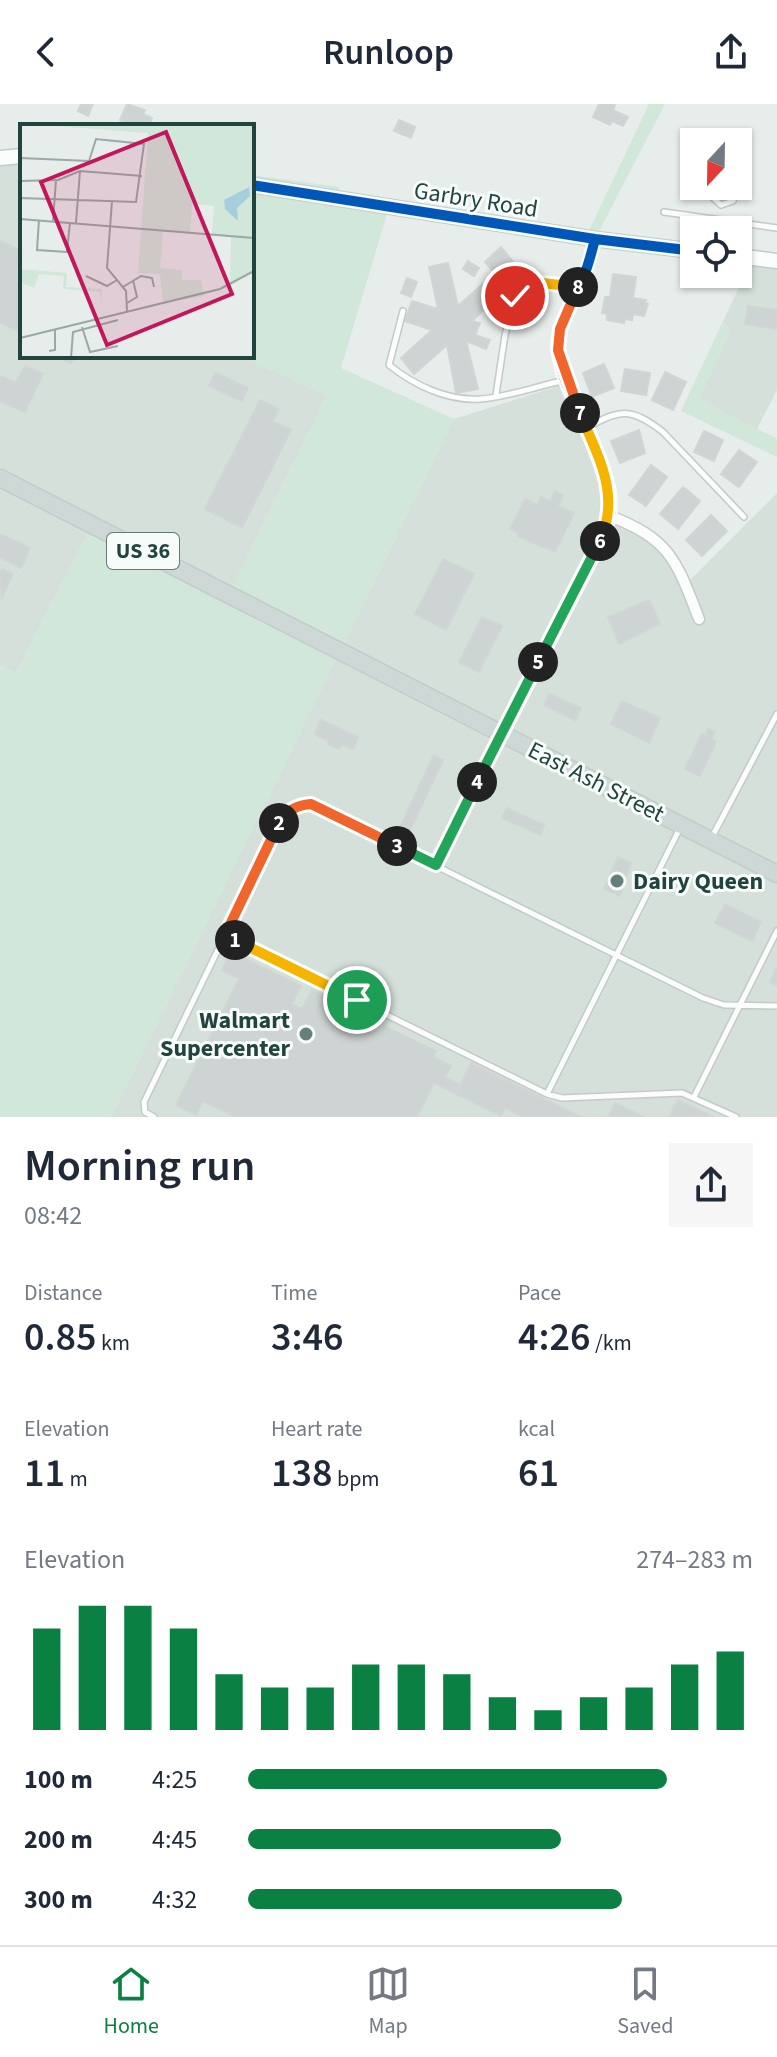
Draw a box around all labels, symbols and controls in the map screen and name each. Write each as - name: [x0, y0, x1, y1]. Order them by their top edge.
- text: Runloop: [323, 27, 454, 78]
- icon: back: [24, 30, 68, 74]
- icon: share: [709, 30, 753, 74]
- inset map: [20, 124, 254, 358]
- north arrow: [680, 128, 752, 200]
- map controls: [680, 128, 752, 288]
- street label: Garbry Road: [412, 173, 540, 227]
- button: locate: [680, 216, 752, 288]
- pin: [481, 262, 549, 330]
- pin: 8: [558, 267, 598, 307]
- text: 8: [572, 271, 584, 303]
- icon: check: [493, 274, 537, 318]
- pin: 7: [560, 393, 600, 433]
- text: 7: [574, 397, 586, 429]
- pin: 6: [580, 521, 620, 561]
- text: 6: [594, 525, 606, 557]
- road number: US 36: [107, 533, 179, 569]
- pin: 5: [518, 642, 558, 682]
- text: 5: [532, 646, 544, 678]
- street label: East Ash Street: [522, 733, 670, 831]
- pin: 4: [457, 762, 497, 802]
- text: 4: [471, 766, 483, 798]
- pin: 2: [259, 803, 299, 843]
- text: 2: [273, 807, 285, 839]
- pin: 3: [377, 826, 417, 866]
- text: 3: [391, 830, 403, 862]
- place label: Dairy Queen: [633, 864, 763, 899]
- marker: Dairy Queen: [608, 872, 626, 890]
- pin: 1: [215, 920, 255, 960]
- text: 1: [229, 924, 241, 956]
- pin: [323, 966, 391, 1034]
- icon: arrive: [335, 978, 379, 1022]
- place label: Walmart Supercenter: [160, 1003, 290, 1066]
- marker: Walmart Supercenter: [297, 1025, 315, 1043]
- text: Morning run: [24, 1135, 255, 1198]
- button: share: [669, 1143, 753, 1227]
- text: 08:42: [24, 1197, 82, 1234]
- text: Distance: [24, 1277, 102, 1309]
- text: Time: [271, 1277, 317, 1309]
- text: Pace: [518, 1277, 561, 1309]
- text: 0.85: [24, 1309, 97, 1366]
- text: 3:46: [271, 1309, 344, 1366]
- text: 4:26: [518, 1309, 591, 1366]
- text: km: [97, 1327, 130, 1359]
- text: /km: [591, 1327, 632, 1359]
- text: Elevation: [24, 1413, 110, 1445]
- text: Heart rate: [271, 1413, 362, 1445]
- text: kcal: [518, 1413, 555, 1445]
- text: 11: [24, 1445, 65, 1502]
- text: 138: [271, 1445, 333, 1502]
- text: 61: [518, 1445, 559, 1502]
- text: m: [65, 1463, 88, 1495]
- text: bpm: [333, 1463, 380, 1495]
- text: Elevation: [24, 1541, 125, 1578]
- text: 274–283 m: [636, 1541, 753, 1578]
- text: 100 m: [24, 1761, 93, 1798]
- text: 4:25: [152, 1761, 197, 1798]
- text: 200 m: [24, 1821, 93, 1858]
- text: 4:45: [152, 1821, 197, 1858]
- text: 300 m: [24, 1881, 93, 1918]
- text: 4:32: [152, 1881, 197, 1918]
- tab: Home: [104, 1962, 159, 2042]
- tab: Map: [366, 1962, 410, 2042]
- tab: Saved: [617, 1962, 673, 2042]

